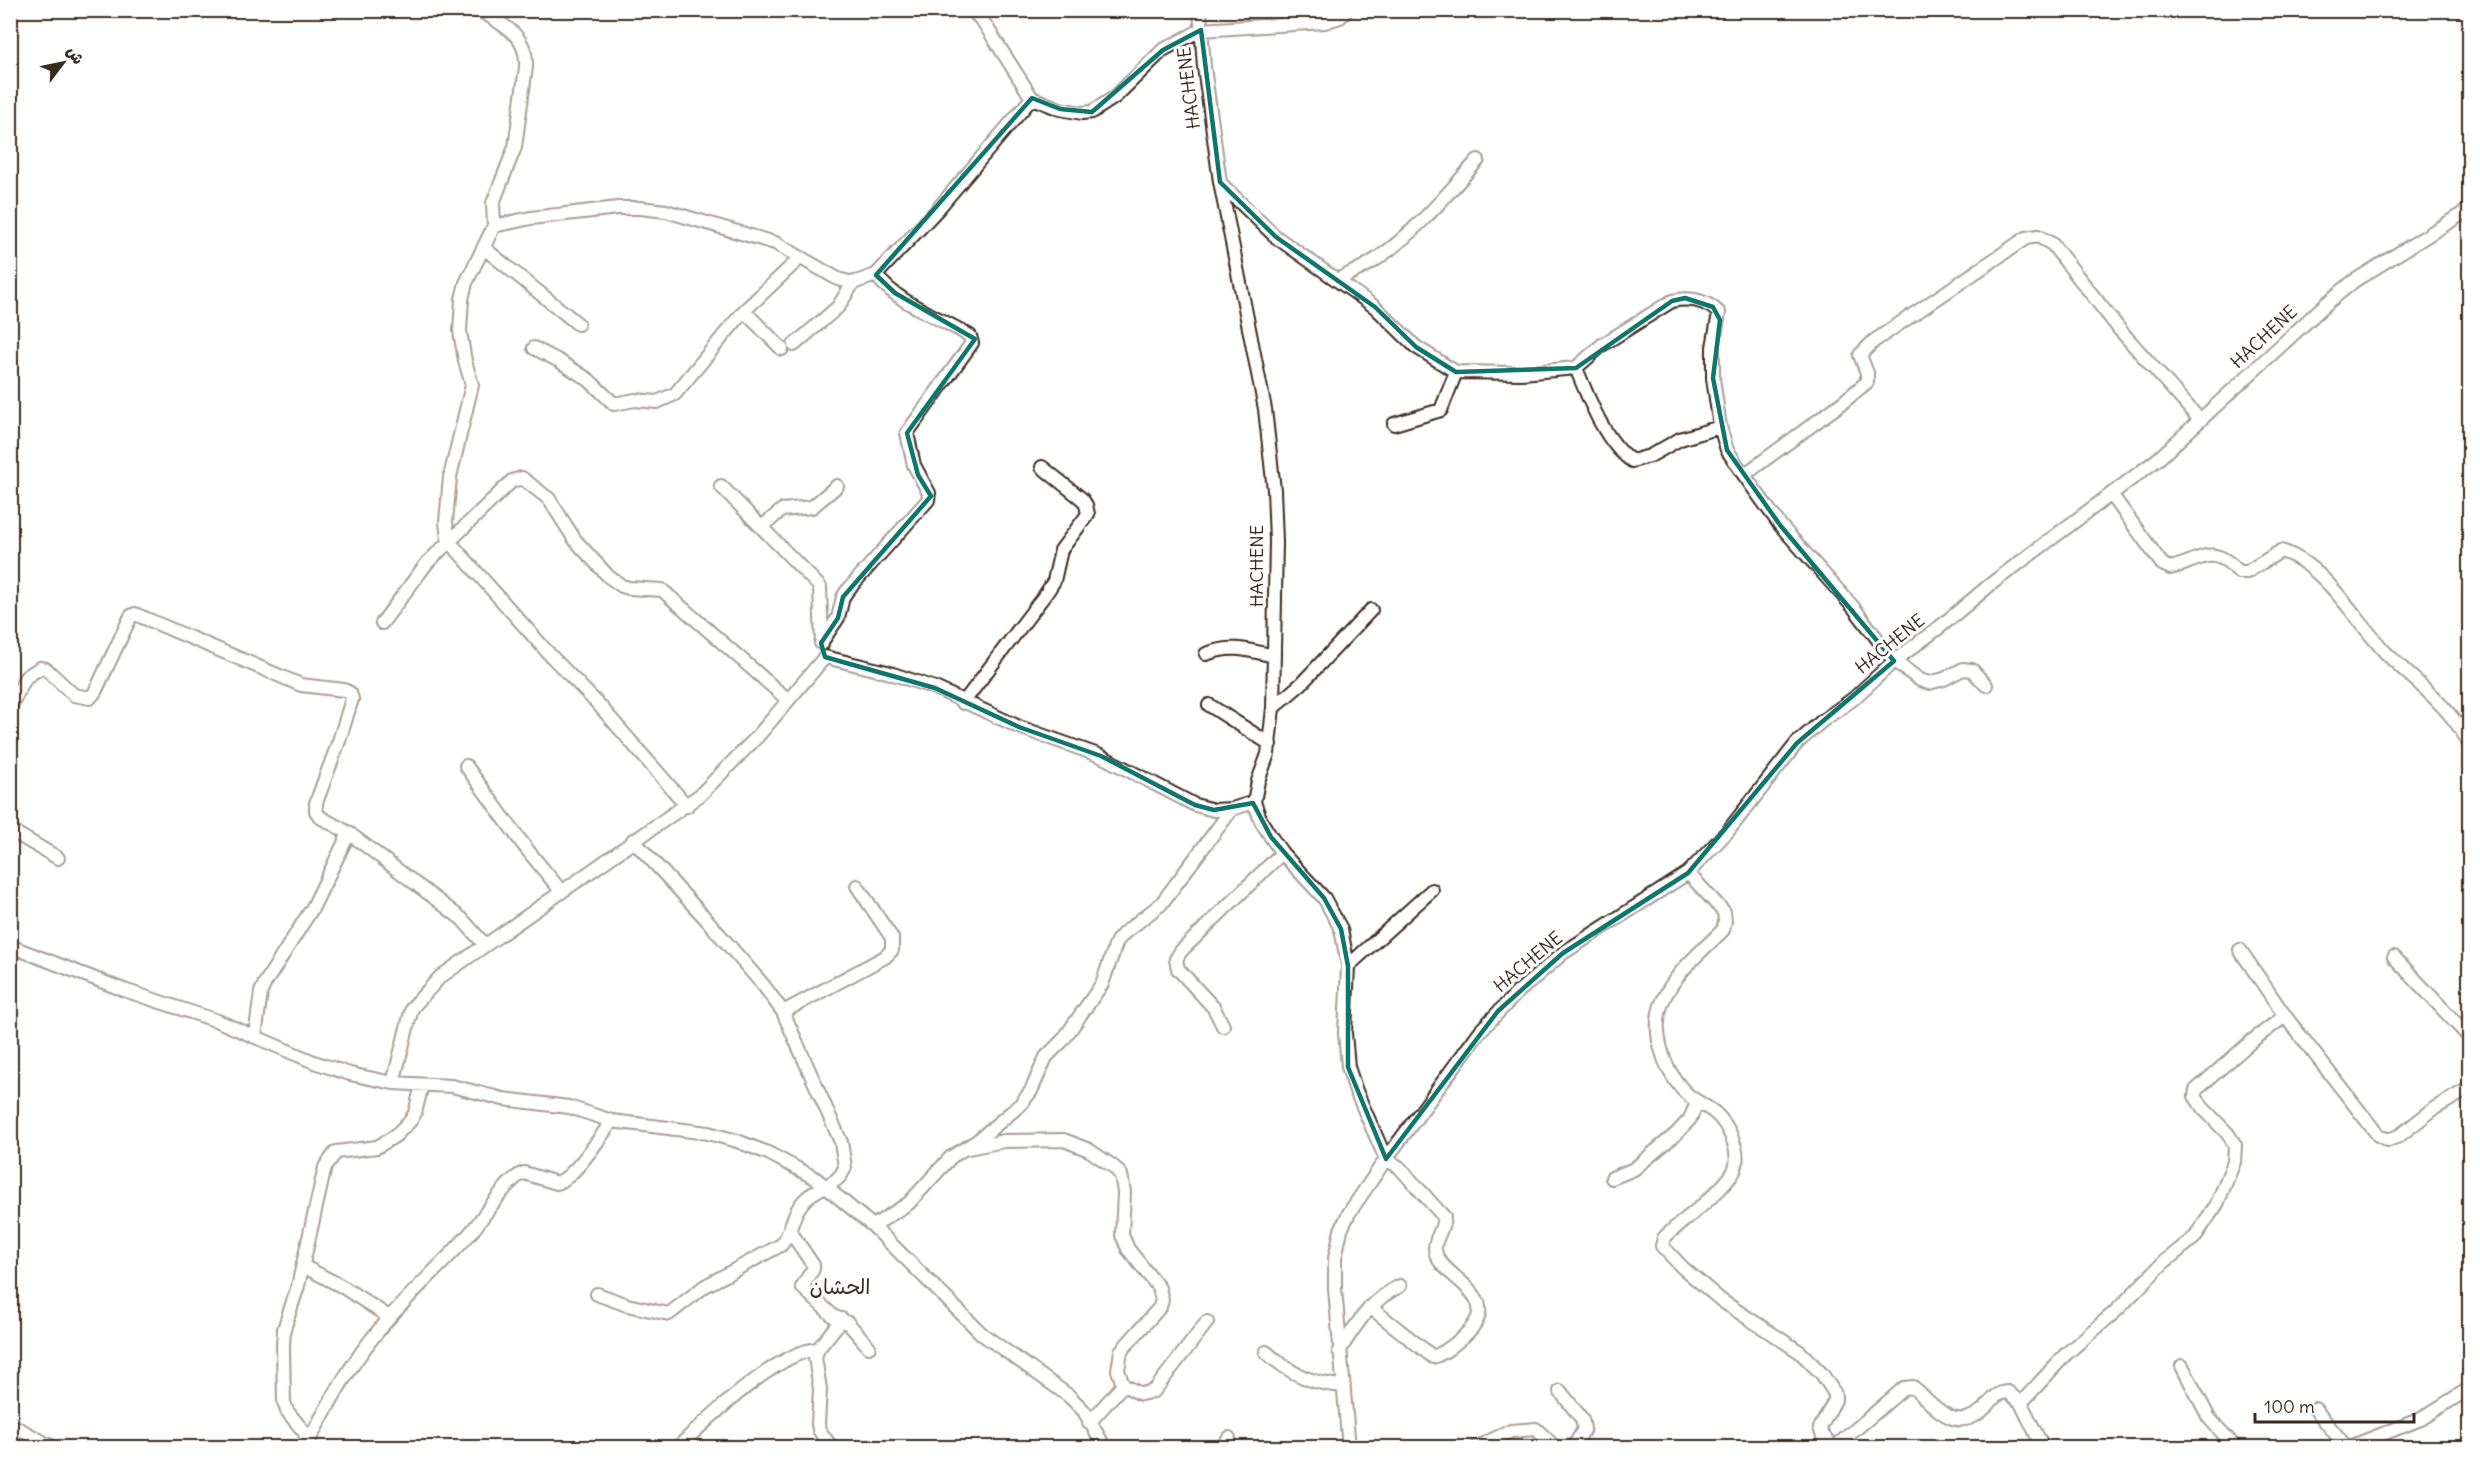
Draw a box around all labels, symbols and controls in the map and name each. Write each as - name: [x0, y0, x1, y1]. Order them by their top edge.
- north arrow: [33, 33, 93, 93]
- text: ش: [63, 42, 89, 68]
- street label: HACHENE: [1172, 46, 1205, 131]
- street label: HACHENE: [2226, 300, 2302, 373]
- street label: HACHENE: [1245, 525, 1268, 607]
- street label: HACHENE: [1850, 609, 1929, 679]
- street label: HACHENE: [1489, 926, 1567, 997]
- district label: الحشان: [809, 1273, 871, 1300]
- scale bar: [2255, 1386, 2414, 1424]
- text: 100 m: [2264, 1395, 2315, 1418]

